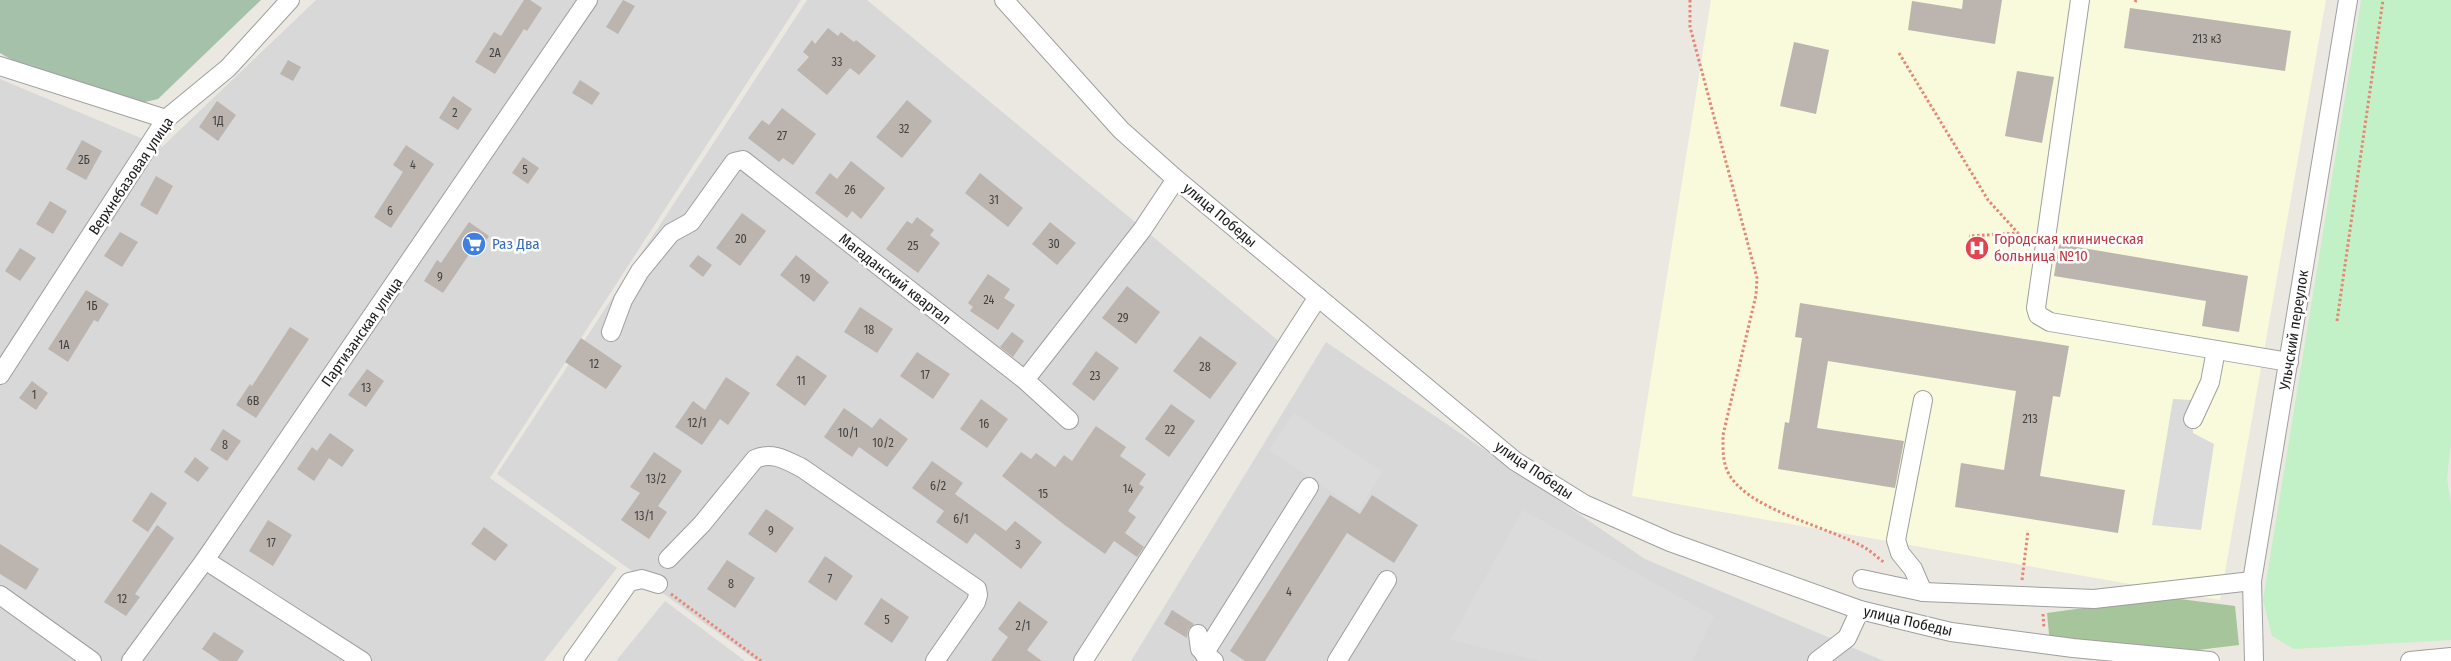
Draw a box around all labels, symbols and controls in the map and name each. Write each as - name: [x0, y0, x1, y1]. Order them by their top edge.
- house number: 213 к3: [2193, 32, 2221, 46]
- house number: 2А: [489, 46, 501, 60]
- house number: 33: [832, 55, 842, 69]
- house number: 2: [452, 106, 458, 120]
- street label: Верхнебазовая улица: [85, 114, 177, 238]
- house number: 1Д: [212, 114, 224, 128]
- house number: 32: [899, 122, 909, 136]
- house number: 27: [777, 129, 787, 143]
- house number: 2Б: [78, 153, 90, 167]
- house number: 4: [410, 158, 416, 172]
- house number: 5: [522, 163, 528, 177]
- street label: улица Победы: [1180, 179, 1260, 251]
- house number: 26: [844, 183, 856, 197]
- house number: 31: [989, 193, 999, 207]
- house number: 6: [387, 204, 393, 218]
- street label: Магаданский квартал: [836, 230, 954, 328]
- place label: Городская клиническая больница №10: [1994, 230, 2144, 265]
- supermarket icon: Раз Два: [461, 231, 487, 257]
- house number: 20: [735, 232, 747, 246]
- place label: Раз Два: [492, 235, 540, 253]
- hospital icon: Городская клиническая больница №10: [1964, 235, 1990, 261]
- house number: 30: [1048, 237, 1060, 251]
- house number: 25: [908, 239, 919, 253]
- street label: Ульчский переулок: [2275, 269, 2312, 392]
- house number: 9: [437, 270, 443, 284]
- house number: 19: [800, 272, 810, 286]
- street label: Партизанская улица: [318, 274, 406, 390]
- house number: 24: [984, 293, 995, 307]
- house number: 1Б: [87, 299, 97, 313]
- house number: 29: [1117, 311, 1129, 325]
- house number: 18: [864, 323, 874, 337]
- house number: 1А: [59, 338, 70, 352]
- house number: 12: [589, 357, 599, 371]
- house number: 28: [1199, 360, 1211, 374]
- house number: 17: [920, 368, 930, 382]
- house number: 23: [1090, 369, 1100, 383]
- house number: 11: [796, 374, 806, 388]
- house number: 13: [361, 381, 371, 395]
- house number: 1: [32, 388, 36, 402]
- house number: 6В: [247, 394, 260, 408]
- house number: 213: [2022, 412, 2038, 426]
- house number: 12/1: [687, 416, 707, 430]
- house number: 16: [979, 417, 989, 431]
- house number: 22: [1165, 423, 1175, 437]
- house number: 10/1: [838, 426, 858, 440]
- house number: 10/2: [872, 436, 894, 450]
- street label: улица Победы: [1491, 437, 1577, 503]
- house number: 8: [222, 438, 228, 452]
- house number: 13/2: [646, 472, 666, 486]
- house number: 6/2: [930, 479, 946, 493]
- house number: 14: [1123, 482, 1133, 496]
- house number: 15: [1038, 487, 1049, 501]
- house number: 13/1: [634, 509, 654, 523]
- house number: 6/1: [953, 512, 969, 526]
- house number: 9: [768, 524, 774, 538]
- house number: 17: [266, 536, 276, 550]
- house number: 3: [1015, 538, 1021, 552]
- house number: 7: [828, 572, 833, 586]
- house number: 8: [728, 577, 734, 591]
- house number: 4: [1286, 585, 1292, 599]
- house number: 12: [117, 592, 127, 606]
- street label: улица Победы: [1862, 602, 1954, 640]
- house number: 5: [884, 613, 890, 627]
- house number: 2/1: [1016, 619, 1030, 633]

